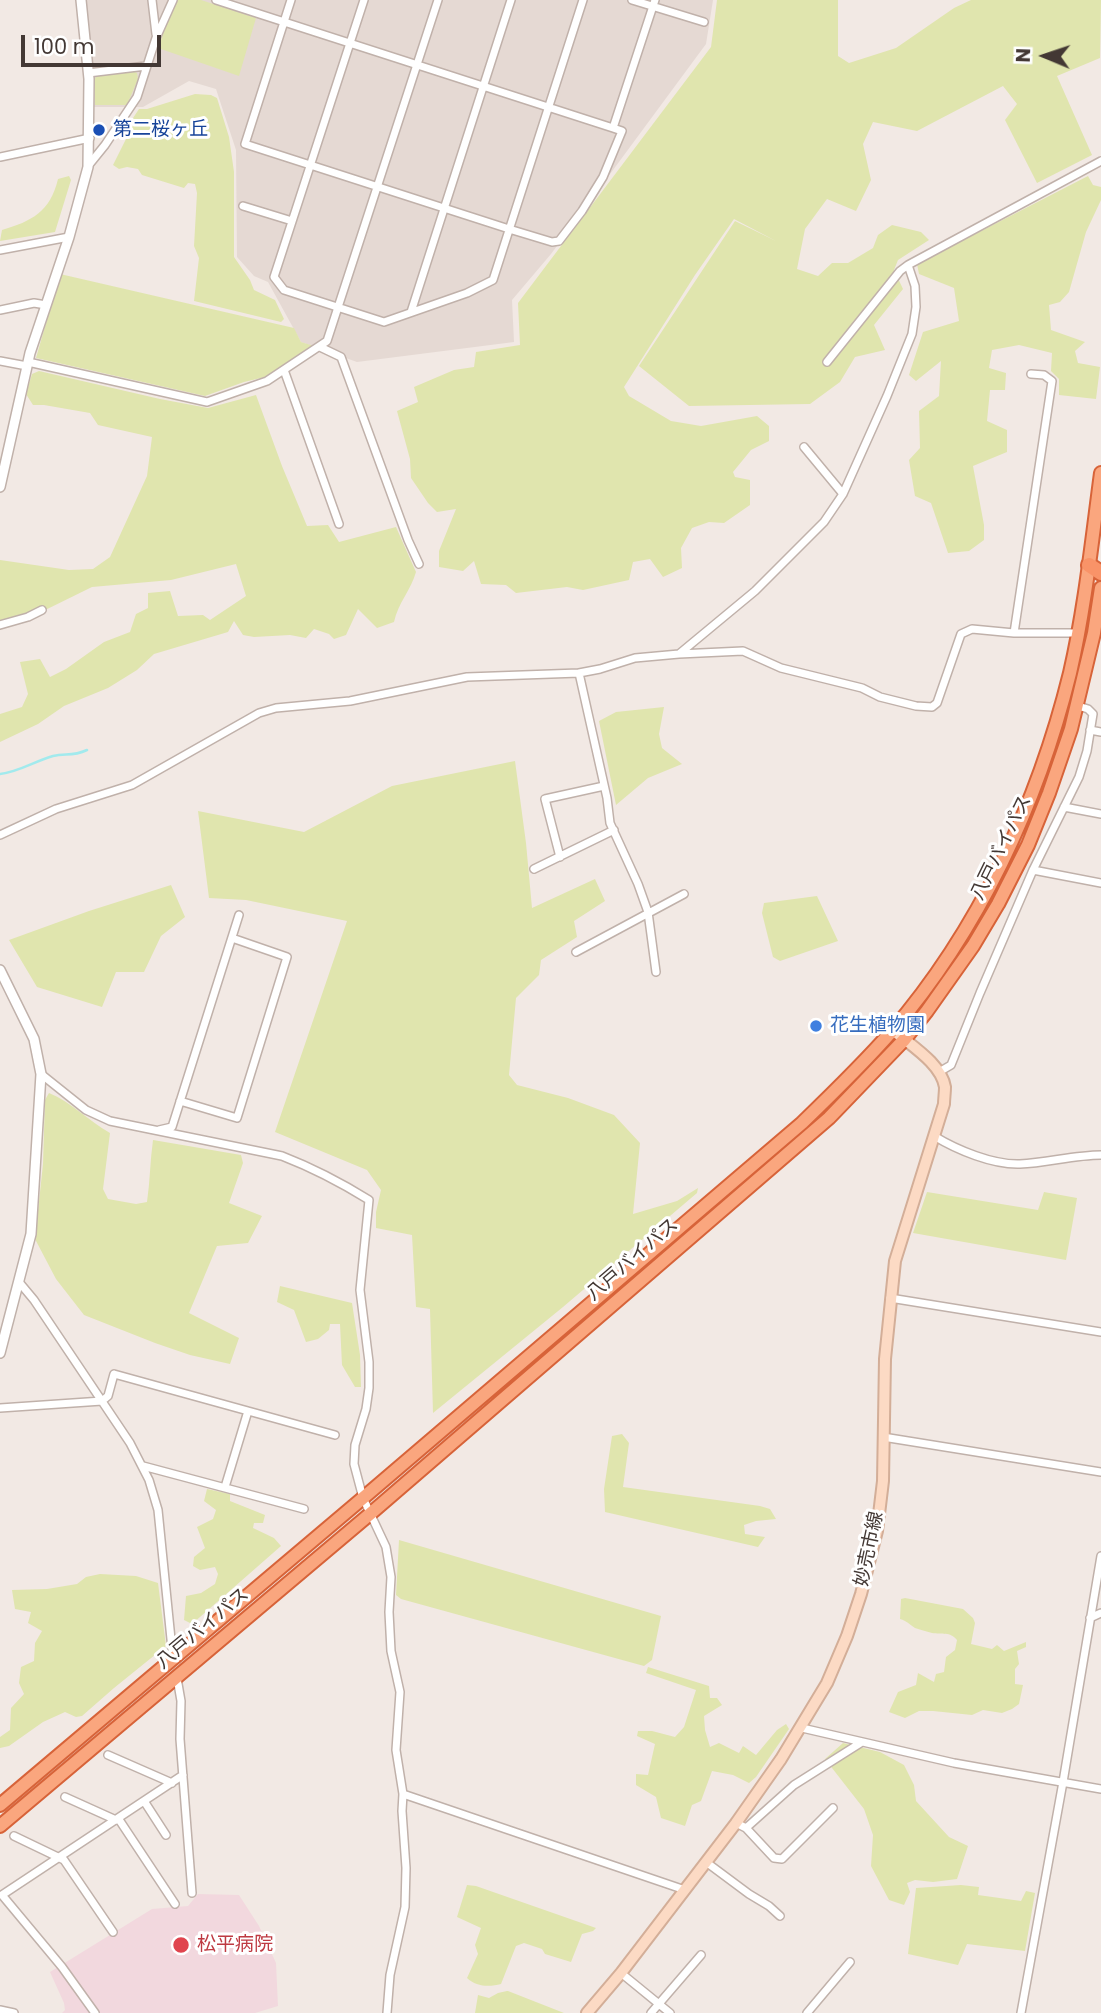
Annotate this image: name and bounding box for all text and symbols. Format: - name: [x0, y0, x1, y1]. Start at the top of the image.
- scale bar: [24, 21, 164, 65]
- north arrow: [1010, 21, 1080, 91]
- text: 100 m: [34, 32, 94, 61]
- text: N: [1010, 48, 1037, 63]
- place label: 第二桜ヶ丘: [113, 119, 208, 141]
- marker: 第二桜ヶ丘: [91, 122, 107, 138]
- street label: 八戸バイパス: [967, 792, 1037, 904]
- place label: 花生植物園: [830, 1015, 925, 1037]
- marker: 花生植物園: [808, 1018, 824, 1034]
- street label: 八戸バイパス: [583, 1214, 683, 1306]
- street label: 妙売市線: [851, 1509, 889, 1589]
- street label: 八戸バイパス: [152, 1584, 254, 1674]
- place label: 松平病院: [197, 1934, 273, 1956]
- marker: 松平病院: [171, 1935, 191, 1955]

